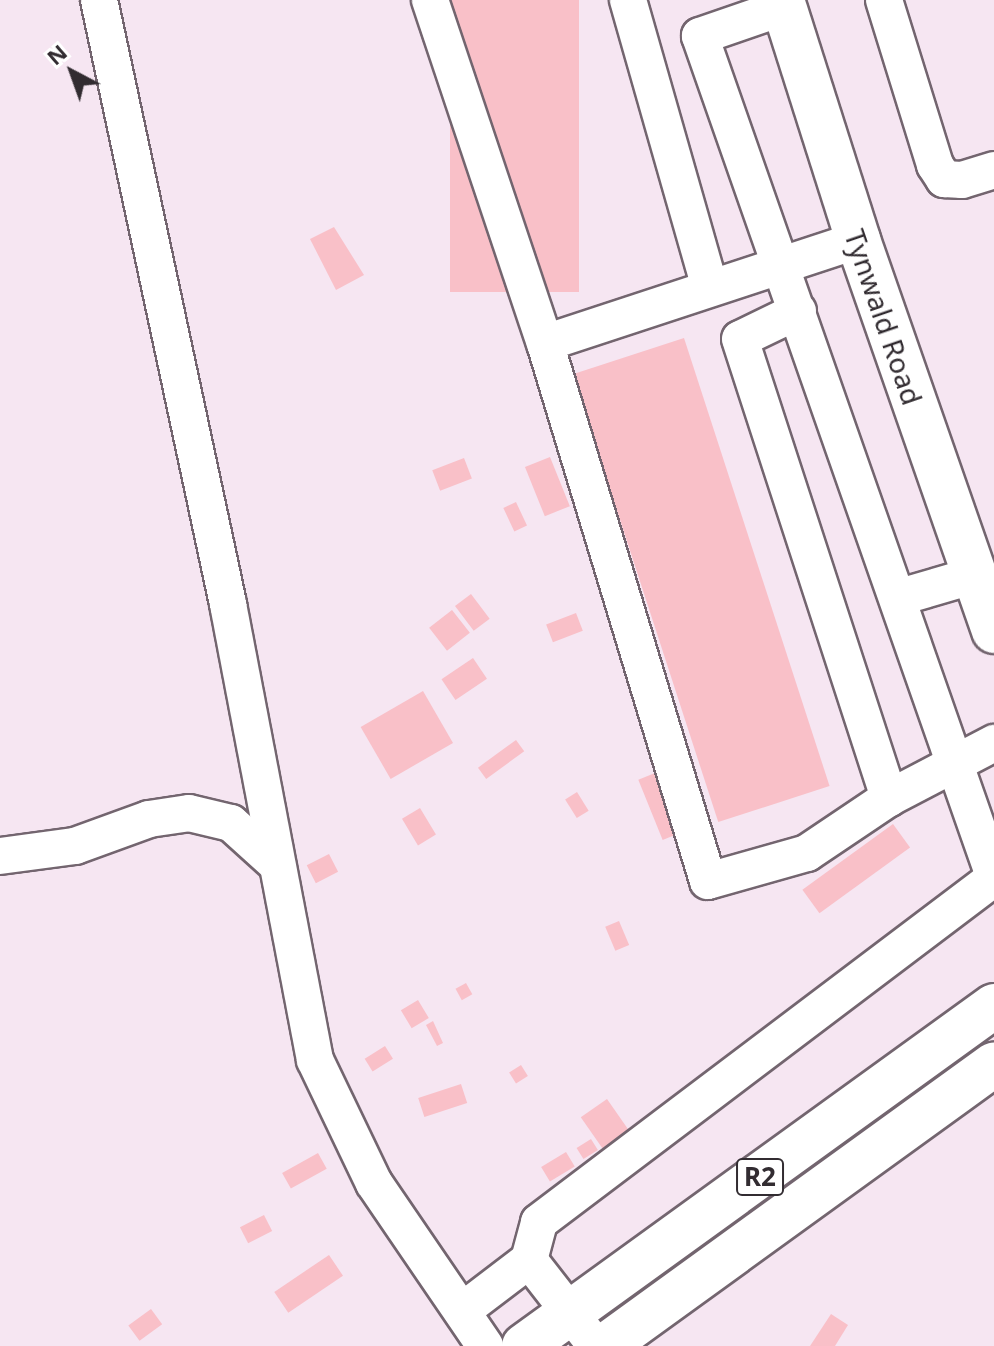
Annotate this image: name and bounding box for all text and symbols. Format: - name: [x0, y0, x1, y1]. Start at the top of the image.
- north arrow: [32, 32, 112, 112]
- text: N: [40, 37, 73, 71]
- street label: Tynwald Road: [838, 225, 930, 409]
- road number: R2: [736, 1155, 784, 1199]

